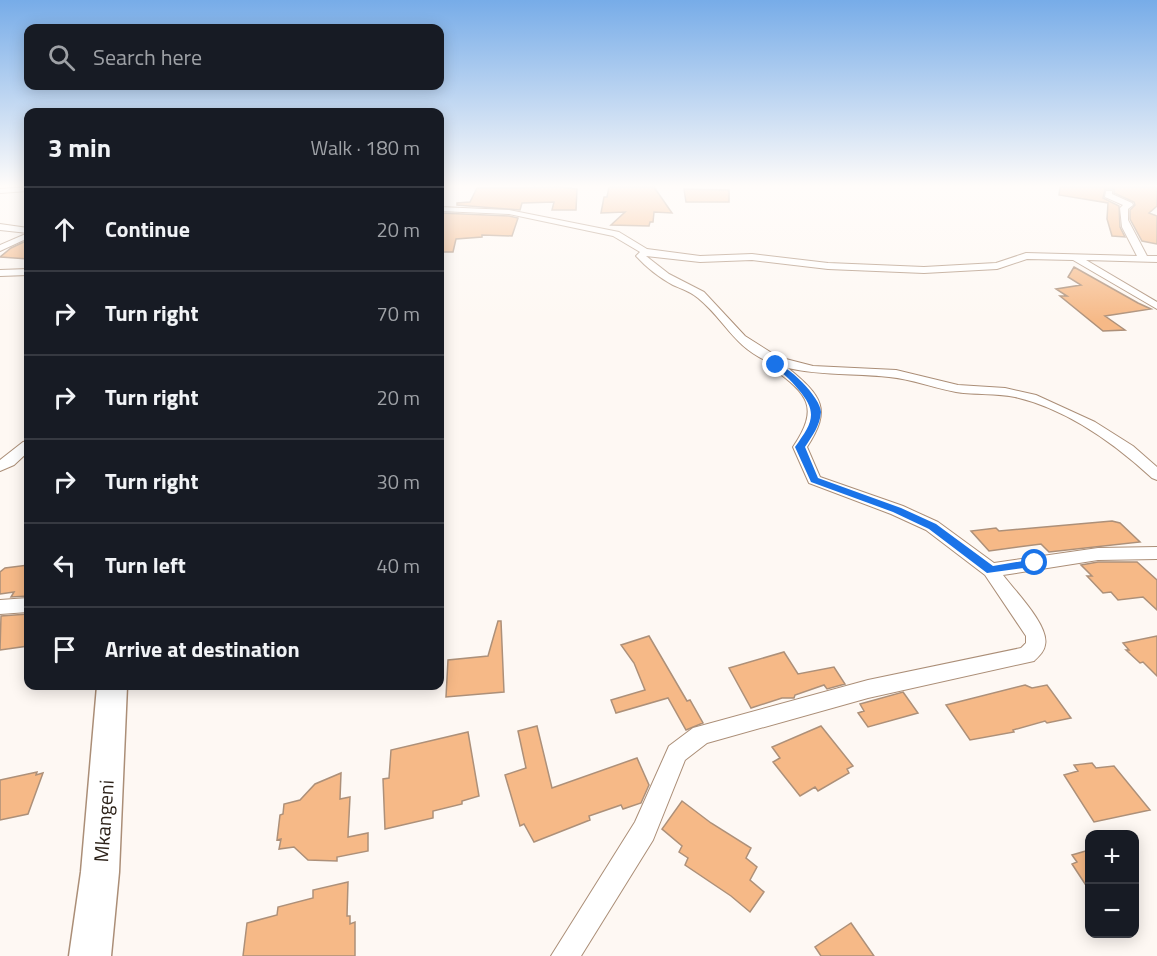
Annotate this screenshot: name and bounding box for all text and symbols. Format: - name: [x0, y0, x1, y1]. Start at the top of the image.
- search box: [24, 24, 444, 90]
- text: Search here: [93, 40, 202, 74]
- icon: search: [45, 41, 78, 74]
- text: 3 min: [48, 128, 111, 167]
- text: Walk · 180 m: [311, 132, 420, 163]
- text: Continue: [105, 212, 190, 246]
- icon: ahead: [48, 213, 81, 246]
- text: 20 m: [376, 214, 420, 245]
- text: Turn right: [105, 296, 199, 330]
- icon: right: [48, 297, 81, 330]
- text: 70 m: [376, 298, 420, 329]
- route end: [762, 351, 788, 377]
- text: Turn right: [105, 380, 199, 414]
- icon: right: [48, 381, 81, 414]
- text: 20 m: [376, 382, 420, 413]
- text: Turn right: [105, 464, 199, 498]
- icon: right: [48, 465, 81, 498]
- text: 30 m: [376, 466, 420, 497]
- text: Turn left: [105, 548, 186, 582]
- icon: left: [48, 549, 81, 582]
- route start: [1021, 549, 1047, 575]
- text: 40 m: [376, 550, 420, 581]
- text: Arrive at destination: [105, 632, 300, 666]
- icon: arrive: [48, 633, 81, 666]
- street label: Mkangeni: [85, 779, 122, 863]
- map controls: [1085, 830, 1139, 938]
- button: +: [1085, 830, 1139, 884]
- button: −: [1085, 884, 1139, 938]

